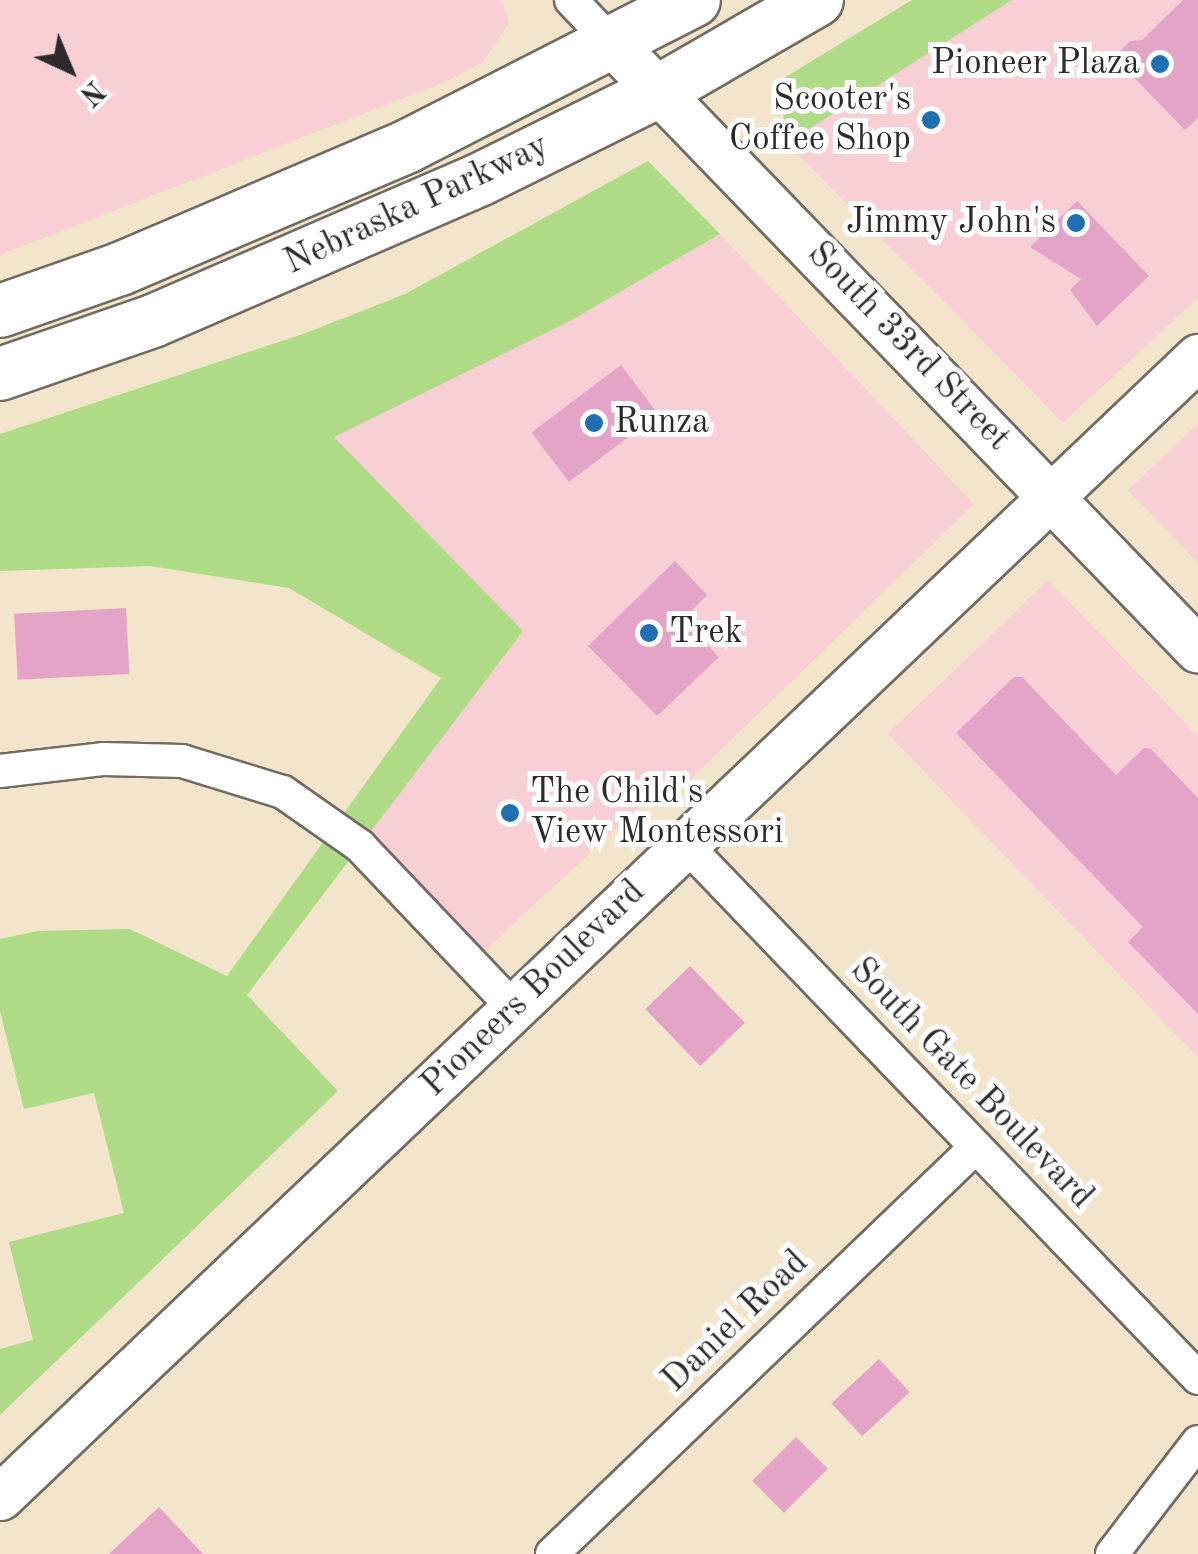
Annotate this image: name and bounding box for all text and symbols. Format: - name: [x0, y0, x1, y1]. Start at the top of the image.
- north arrow: [20, 20, 120, 120]
- place label: Pioneer Plaza: [931, 43, 1140, 85]
- marker: Pioneer Plaza: [1149, 53, 1171, 75]
- text: N: [73, 74, 108, 109]
- place label: Scooter's Coffee Shop: [729, 79, 911, 161]
- marker: Scooter's Coffee Shop: [920, 109, 942, 131]
- street label: Nebraska Parkway: [278, 125, 556, 285]
- place label: Jimmy John's: [846, 202, 1056, 244]
- marker: Jimmy John's: [1065, 212, 1087, 234]
- street label: South 33rd Street: [798, 234, 1018, 460]
- place label: Runza: [614, 402, 709, 444]
- marker: Runza: [583, 412, 605, 434]
- place label: Trek: [669, 612, 743, 654]
- marker: Trek: [638, 622, 660, 644]
- place label: The Child's View Montessori: [530, 772, 783, 854]
- marker: The Child's View Montessori: [499, 802, 521, 824]
- street label: Pioneers Boulevard: [414, 872, 654, 1106]
- street label: South Gate Boulevard: [840, 950, 1102, 1218]
- street label: Daniel Road: [654, 1242, 818, 1402]

